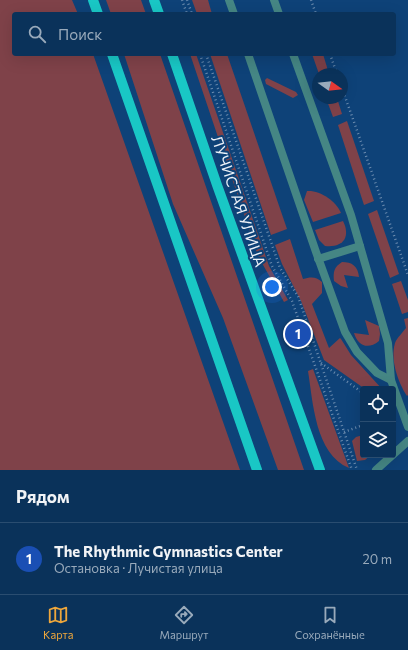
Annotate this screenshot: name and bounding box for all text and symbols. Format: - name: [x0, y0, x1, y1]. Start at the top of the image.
- search box: [12, 12, 396, 56]
- icon: search: [26, 23, 48, 45]
- text: Поиск: [58, 25, 102, 43]
- north arrow: [312, 68, 348, 104]
- street label: ЛУЧИСТАЯ УЛИЦА: [208, 133, 270, 269]
- your location: [262, 277, 282, 297]
- pin: 1: [285, 319, 311, 349]
- map controls: [360, 386, 396, 458]
- button: locate: [360, 386, 396, 422]
- button: layers: [360, 422, 396, 458]
- text: Рядом: [16, 486, 70, 507]
- text: The Rhythmic Gymnastics Center: [54, 542, 283, 560]
- text: 1: [26, 551, 32, 567]
- text: 20 m: [363, 551, 392, 567]
- text: Остановка · Лучистая улица: [54, 560, 223, 576]
- tab: Карта: [43, 604, 73, 641]
- tab: Маршрут: [160, 604, 208, 641]
- tab: Сохранённые: [295, 604, 365, 641]

